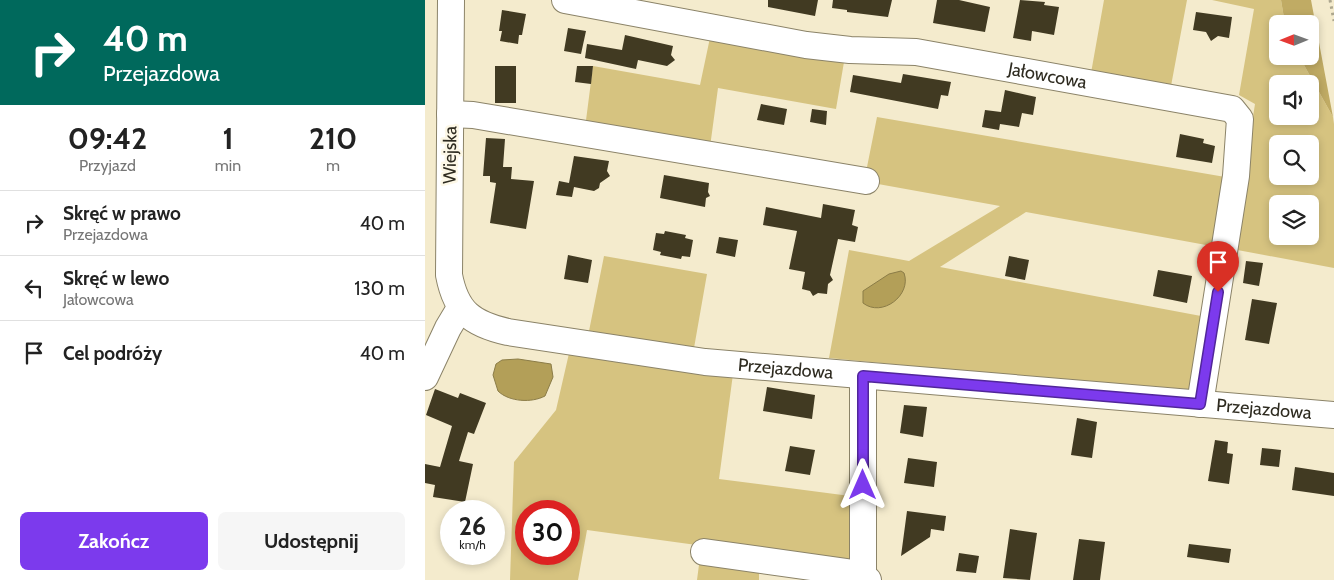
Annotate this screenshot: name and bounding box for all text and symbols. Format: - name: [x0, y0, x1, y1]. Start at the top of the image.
- north arrow: [1269, 15, 1319, 65]
- map controls: [1269, 15, 1319, 245]
- text: 40 m: [103, 17, 188, 60]
- icon: right: [20, 20, 85, 85]
- street label: Jałowcowa: [1005, 58, 1089, 94]
- text: Przejazdowa: [103, 60, 220, 87]
- button: sound: [1269, 75, 1319, 125]
- text: 09:42: [68, 120, 147, 157]
- text: 1: [222, 120, 234, 157]
- text: 210: [309, 120, 357, 157]
- street label: Wiejska: [438, 126, 462, 184]
- button: search: [1269, 135, 1319, 185]
- text: Przyjazd: [79, 156, 136, 175]
- text: min: [215, 156, 241, 175]
- text: m: [326, 156, 340, 175]
- button: layers: [1269, 195, 1319, 245]
- text: Skręć w prawo: [63, 202, 181, 225]
- icon: right: [20, 209, 48, 237]
- text: 40 m: [360, 212, 405, 235]
- text: Przejazdowa: [63, 225, 148, 244]
- pin: [1197, 241, 1239, 292]
- icon: arrive: [1204, 248, 1232, 276]
- text: Skręć w lewo: [63, 267, 169, 290]
- icon: left: [20, 274, 48, 302]
- text: 130 m: [354, 277, 405, 300]
- text: Jałowcowa: [63, 290, 134, 309]
- icon: arrive: [20, 339, 48, 367]
- text: Cel podróży: [63, 342, 162, 365]
- text: 40 m: [360, 342, 405, 365]
- street label: Przejazdowa: [737, 354, 834, 384]
- street label: Przejazdowa: [1215, 394, 1313, 424]
- position arrow: [836, 458, 888, 510]
- speed limit sign: 30: [515, 500, 580, 565]
- text: 26: [459, 511, 486, 541]
- button: Zakończ: [20, 512, 208, 570]
- button: Udostępnij: [218, 512, 405, 570]
- text: km/h: [459, 537, 486, 552]

